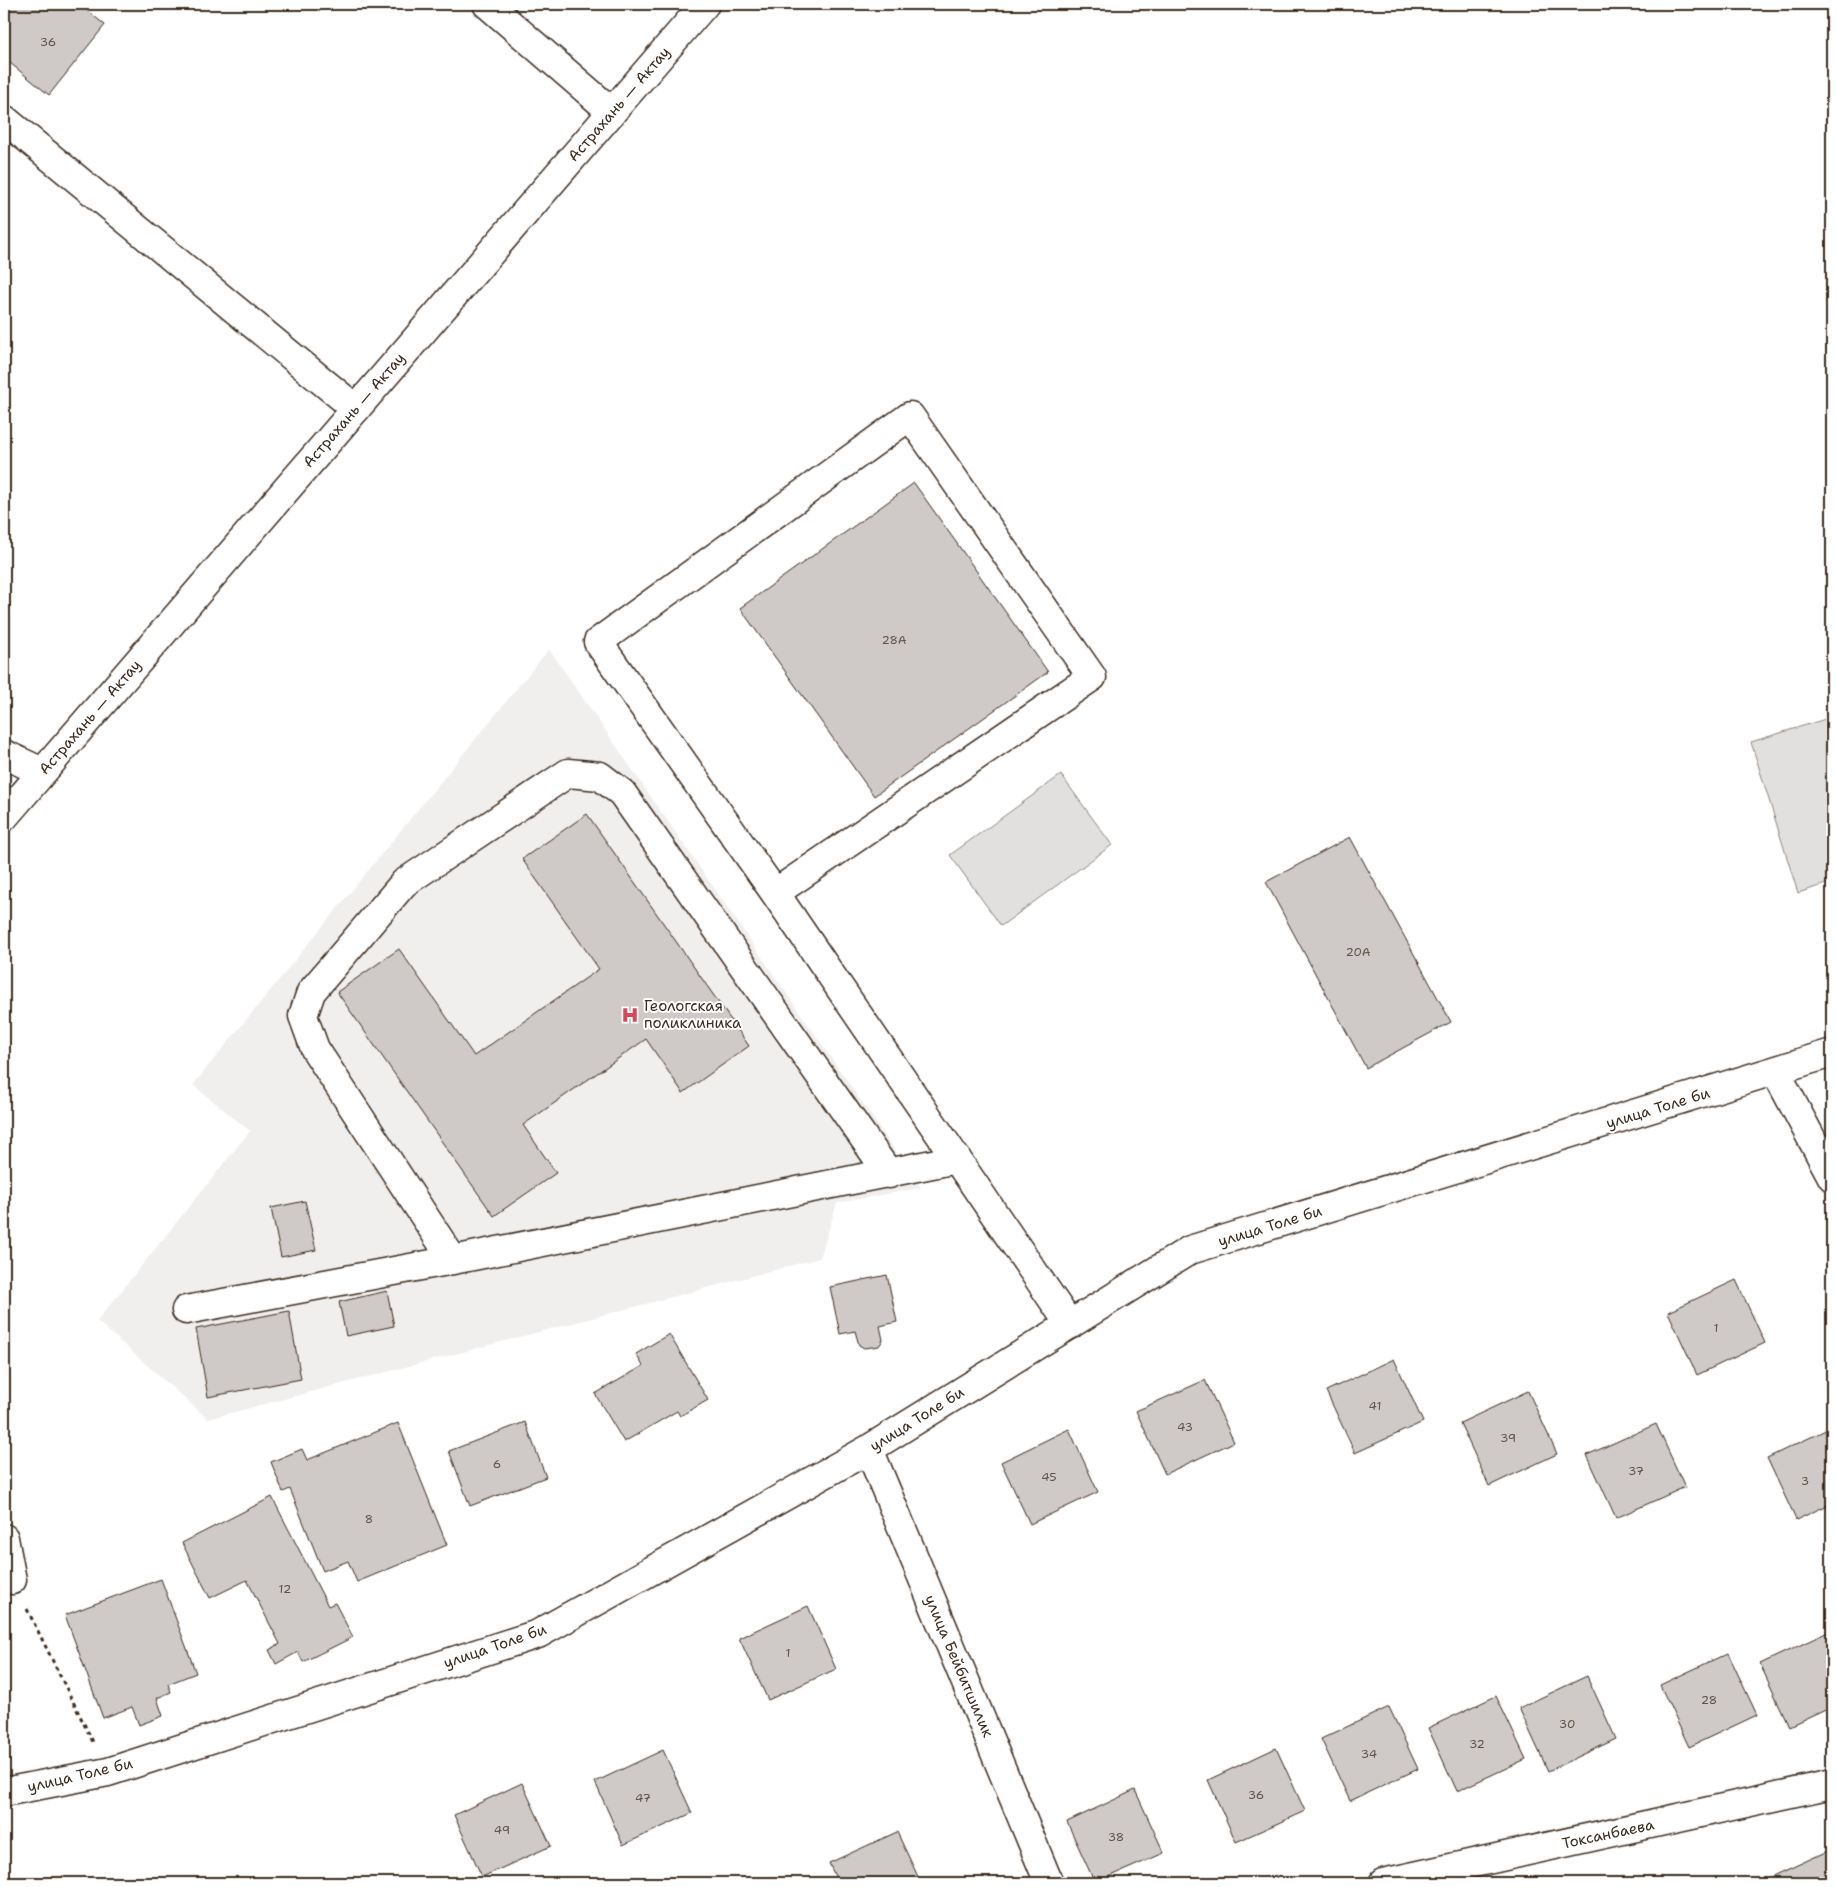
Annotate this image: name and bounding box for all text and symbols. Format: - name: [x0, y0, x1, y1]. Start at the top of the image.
- house number: 36: [40, 34, 56, 50]
- street label: Астрахань — Актау: [564, 42, 674, 166]
- street label: Астрахань — Актау: [299, 348, 409, 472]
- house number: 28А: [881, 632, 907, 648]
- street label: Астрахань — Актау: [35, 655, 145, 779]
- house number: 20А: [1345, 944, 1371, 960]
- place label: Геологская поликлиника: [644, 996, 742, 1033]
- hospital icon: Геологская поликлиника: [620, 1005, 640, 1025]
- street label: улица Толе би: [1604, 1083, 1713, 1133]
- street label: улица Толе би: [1216, 1201, 1325, 1251]
- house number: 1: [1713, 1320, 1719, 1336]
- street label: улица Толе би: [866, 1382, 968, 1456]
- house number: 41: [1369, 1398, 1381, 1414]
- house number: 43: [1177, 1419, 1193, 1435]
- house number: 39: [1500, 1430, 1516, 1446]
- house number: 6: [493, 1456, 501, 1472]
- house number: 37: [1628, 1463, 1644, 1479]
- house number: 45: [1041, 1469, 1057, 1485]
- house number: 3: [1801, 1473, 1809, 1489]
- house number: 8: [365, 1511, 373, 1527]
- house number: 12: [279, 1581, 291, 1597]
- street label: улица Бейбитшилик: [920, 1592, 998, 1740]
- street label: улица Толе би: [441, 1619, 549, 1673]
- house number: 1: [785, 1645, 791, 1661]
- house number: 28: [1701, 1692, 1717, 1708]
- house number: 30: [1559, 1716, 1575, 1732]
- house number: 32: [1469, 1736, 1485, 1752]
- house number: 34: [1361, 1746, 1377, 1762]
- street label: улица Толе би: [25, 1753, 135, 1797]
- house number: 36: [1248, 1787, 1264, 1803]
- house number: 47: [635, 1790, 651, 1806]
- street label: Токсанбаева: [1560, 1814, 1657, 1854]
- house number: 49: [494, 1822, 510, 1838]
- house number: 38: [1108, 1829, 1124, 1845]

